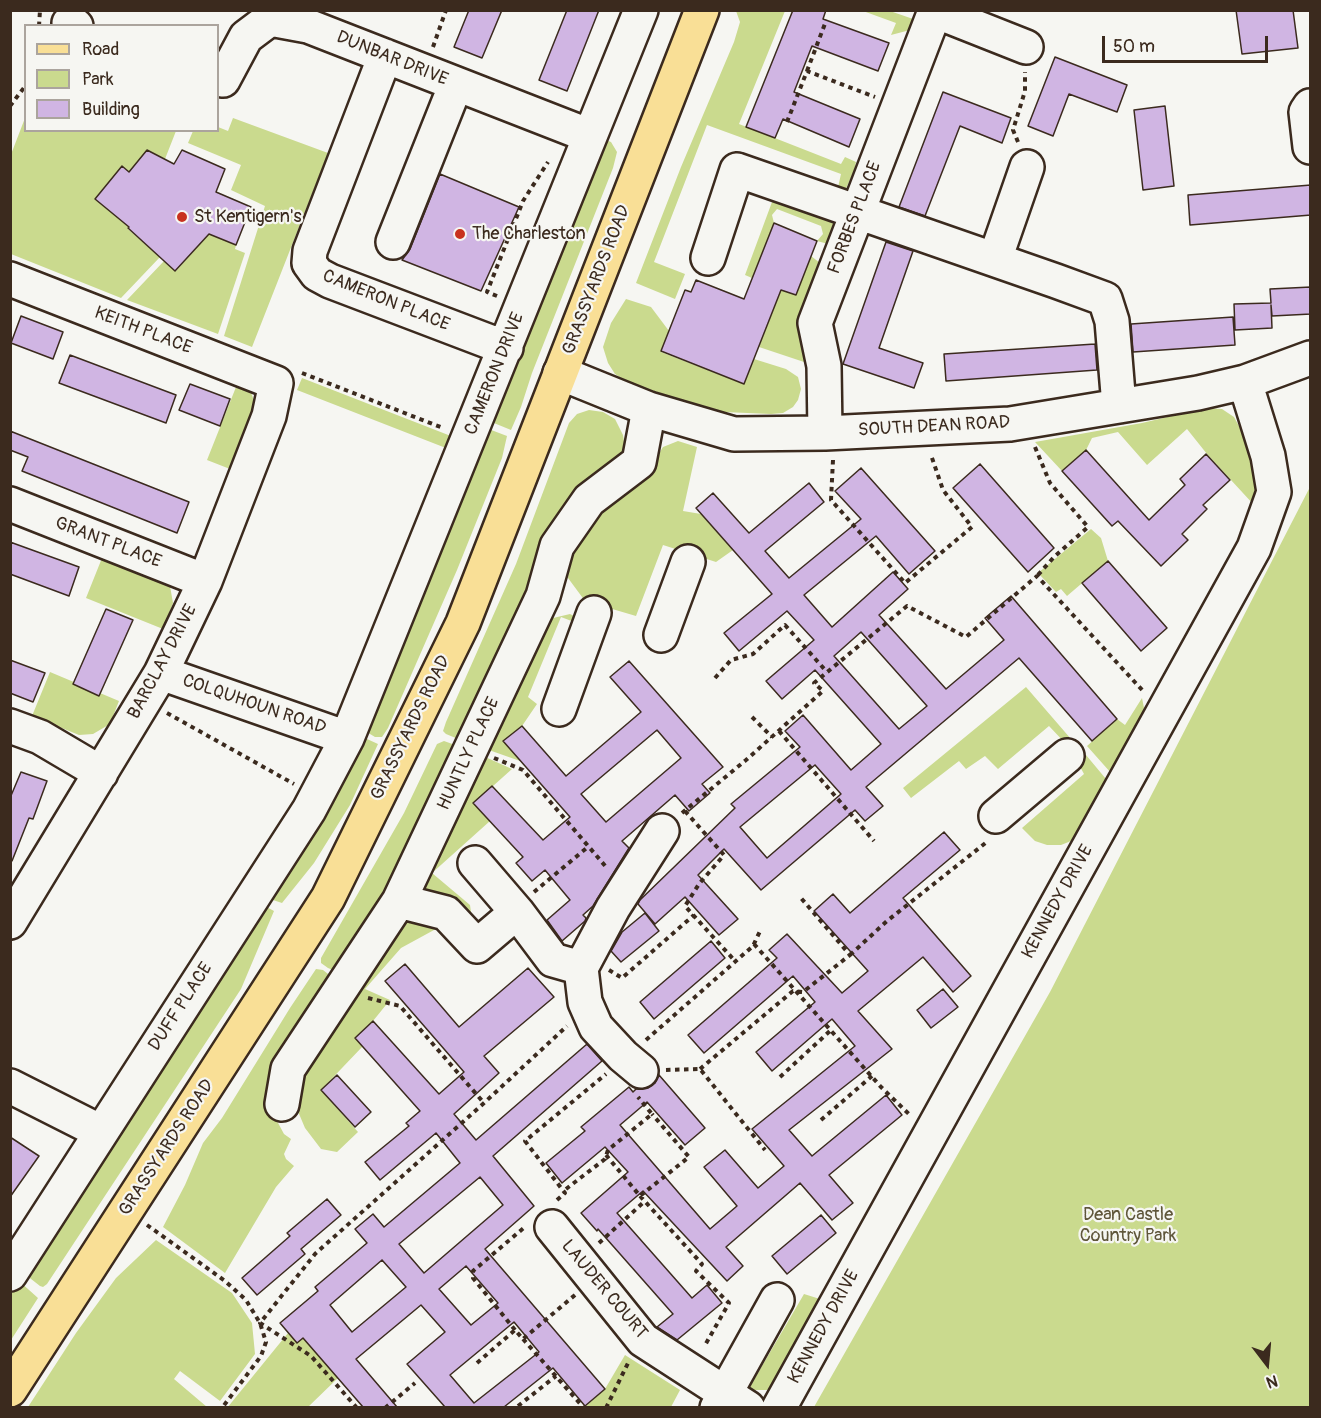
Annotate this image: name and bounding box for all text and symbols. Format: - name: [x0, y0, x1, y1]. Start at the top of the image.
- legend: [24, 24, 219, 132]
- scale bar: [1105, 24, 1272, 62]
- street label: DUNBAR DRIVE: [333, 27, 451, 91]
- text: 50 m: [1113, 35, 1155, 58]
- text: Road: [82, 38, 119, 61]
- text: Park: [82, 68, 114, 91]
- text: Building: [82, 98, 140, 121]
- street label: FORBES PLACE: [824, 159, 886, 277]
- street label: GRASSYARDS ROAD: [559, 202, 635, 358]
- place label: St Kentigern's: [194, 206, 302, 228]
- marker: St Kentigern's: [175, 210, 189, 224]
- place label: The Charleston: [472, 223, 586, 245]
- marker: The Charleston: [453, 227, 467, 241]
- street label: CAMERON PLACE: [319, 266, 453, 336]
- street label: KEITH PLACE: [91, 302, 195, 360]
- street label: CAMERON DRIVE: [461, 310, 529, 438]
- street label: SOUTH DEAN ROAD: [857, 412, 1011, 442]
- street label: GRANT PLACE: [52, 513, 164, 573]
- street label: BARCLAY DRIVE: [124, 601, 202, 723]
- street label: GRASSYARDS ROAD: [367, 652, 455, 804]
- street label: COLQUHOUN ROAD: [179, 670, 329, 740]
- street label: HUNTLY PLACE: [433, 694, 505, 814]
- street label: KENNEDY DRIVE: [1018, 841, 1098, 963]
- street label: DUFF PLACE: [144, 959, 218, 1055]
- street label: GRASSYARDS ROAD: [115, 1076, 219, 1220]
- park label: Dean Castle Country Park: [1080, 1204, 1176, 1246]
- street label: LAUDER COURT: [556, 1236, 652, 1344]
- street label: KENNEDY DRIVE: [784, 1266, 864, 1388]
- north arrow: [1237, 1334, 1297, 1394]
- text: N: [1264, 1370, 1280, 1392]

